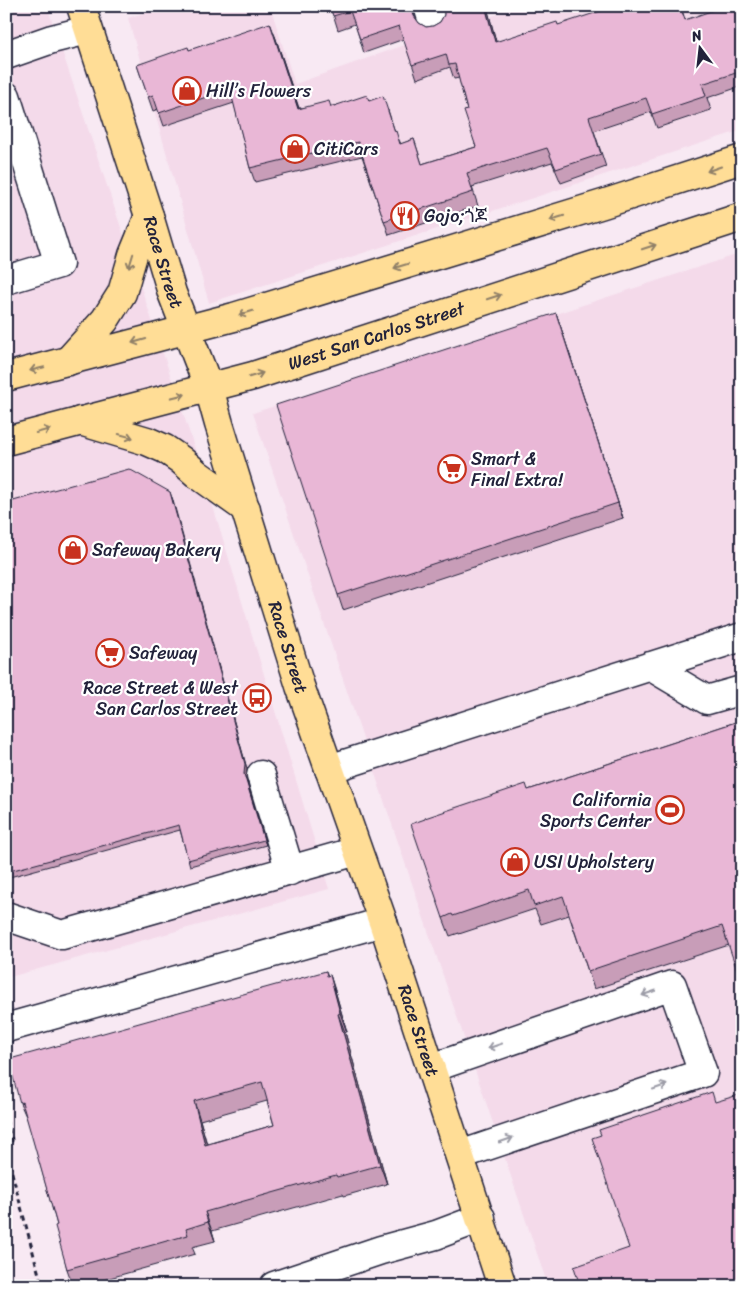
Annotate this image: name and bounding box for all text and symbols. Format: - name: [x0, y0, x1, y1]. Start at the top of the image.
- north arrow: [676, 22, 726, 72]
- text: N: [688, 23, 705, 50]
- place label: Hill’s Flowers: [206, 75, 312, 107]
- shop icon: Hill’s Flowers: [172, 76, 202, 106]
- place label: CitiCars: [314, 133, 379, 165]
- shop icon: CitiCars: [280, 134, 310, 164]
- one-way arrow: [707, 165, 722, 174]
- place label: Gojo;ጎጆ: [424, 200, 488, 232]
- restaurant icon: Gojo;ጎጆ: [390, 201, 420, 231]
- street label: Race Street: [134, 212, 193, 313]
- one-way arrow: [549, 214, 565, 224]
- one-way arrow: [640, 242, 656, 251]
- one-way arrow: [126, 253, 136, 269]
- one-way arrow: [394, 261, 410, 271]
- street label: West San Carlos Street: [284, 292, 469, 380]
- one-way arrow: [486, 292, 502, 302]
- one-way arrow: [238, 309, 254, 319]
- one-way arrow: [132, 337, 148, 347]
- one-way arrow: [29, 365, 45, 374]
- one-way arrow: [248, 370, 264, 379]
- one-way arrow: [169, 391, 185, 400]
- one-way arrow: [35, 426, 51, 435]
- one-way arrow: [118, 432, 134, 441]
- place label: Smart & Final Extra!: [471, 443, 564, 496]
- supermarket icon: Smart & Final Extra!: [437, 454, 467, 484]
- place label: Safeway Bakery: [92, 534, 222, 566]
- shop icon: Safeway Bakery: [58, 535, 88, 565]
- street label: Race Street: [259, 597, 317, 698]
- place label: Safeway: [129, 637, 198, 669]
- supermarket icon: Safeway: [95, 638, 125, 668]
- place label: Race Street & West San Carlos Street: [83, 672, 239, 725]
- bus stop icon: Race Street & West San Carlos Street: [242, 683, 272, 713]
- place label: California Sports Center: [540, 784, 653, 837]
- sports icon: California Sports Center: [655, 795, 685, 825]
- place label: USI Upholstery: [534, 846, 655, 878]
- shop icon: USI Upholstery: [500, 847, 530, 877]
- street label: Race Street: [388, 980, 449, 1081]
- one-way arrow: [642, 989, 657, 998]
- one-way arrow: [488, 1042, 504, 1051]
- one-way arrow: [652, 1082, 668, 1092]
- one-way arrow: [498, 1135, 514, 1144]

